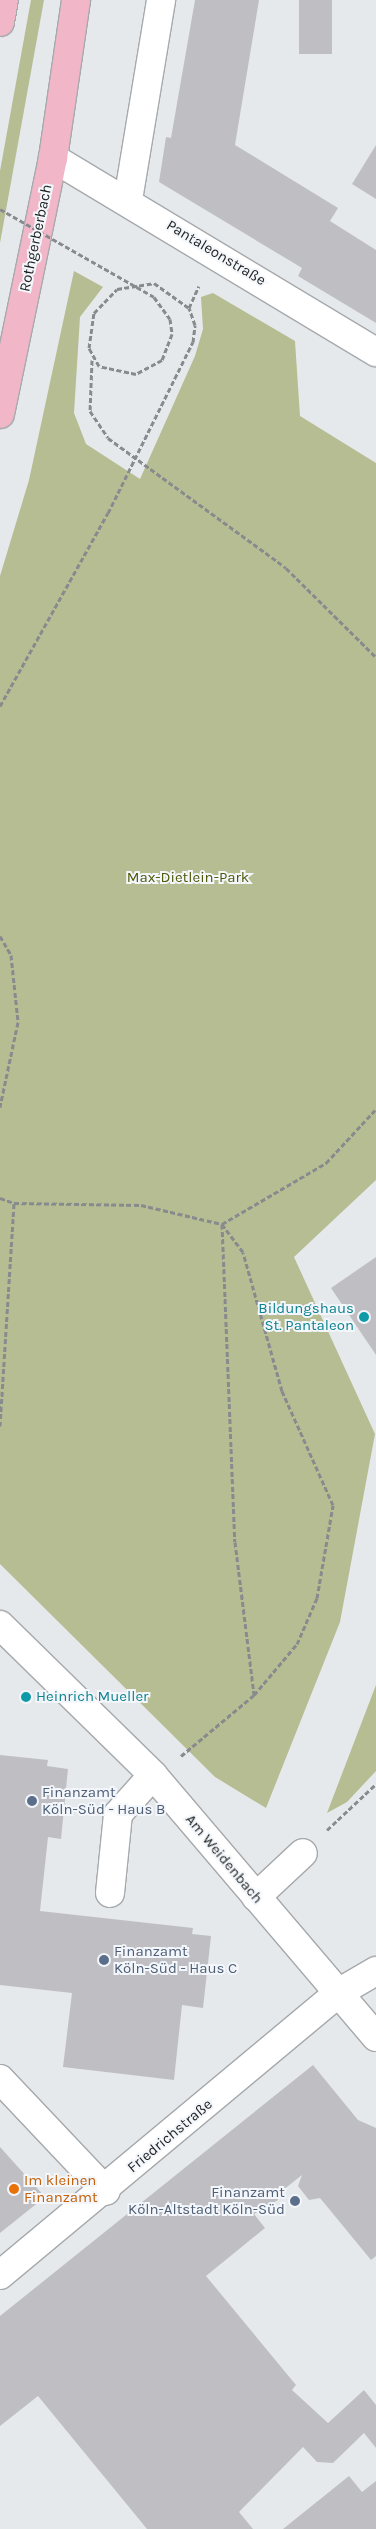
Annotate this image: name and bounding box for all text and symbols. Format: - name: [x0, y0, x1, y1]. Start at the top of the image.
- street label: Rothgerberbach: [16, 183, 56, 293]
- street label: Pantaleonstraße: [163, 216, 269, 290]
- park label: Max-Dietlein-Park: [127, 869, 249, 887]
- place label: Bildungshaus St. Pantaleon: [258, 1299, 354, 1334]
- marker: Bildungshaus St. Pantaleon: [358, 1311, 370, 1323]
- place label: Heinrich Mueller: [36, 1688, 149, 1706]
- marker: Heinrich Mueller: [20, 1691, 32, 1703]
- place label: Finanzamt Köln-Süd - Haus B: [42, 1783, 165, 1818]
- marker: Finanzamt Köln-Süd - Haus B: [26, 1795, 38, 1807]
- street label: Am Weidenbach: [181, 1811, 267, 1907]
- place label: Finanzamt Köln-Süd - Haus C: [114, 1942, 237, 1977]
- marker: Finanzamt Köln-Süd - Haus C: [98, 1954, 110, 1966]
- street label: Friedrichstraße: [124, 2095, 216, 2177]
- place label: Im kleinen Finanzamt: [24, 2171, 98, 2206]
- marker: Im kleinen Finanzamt: [8, 2183, 20, 2195]
- place label: Finanzamt Köln-Altstadt Köln-Süd: [128, 2183, 285, 2218]
- marker: Finanzamt Köln-Altstadt Köln-Süd: [289, 2195, 301, 2207]

